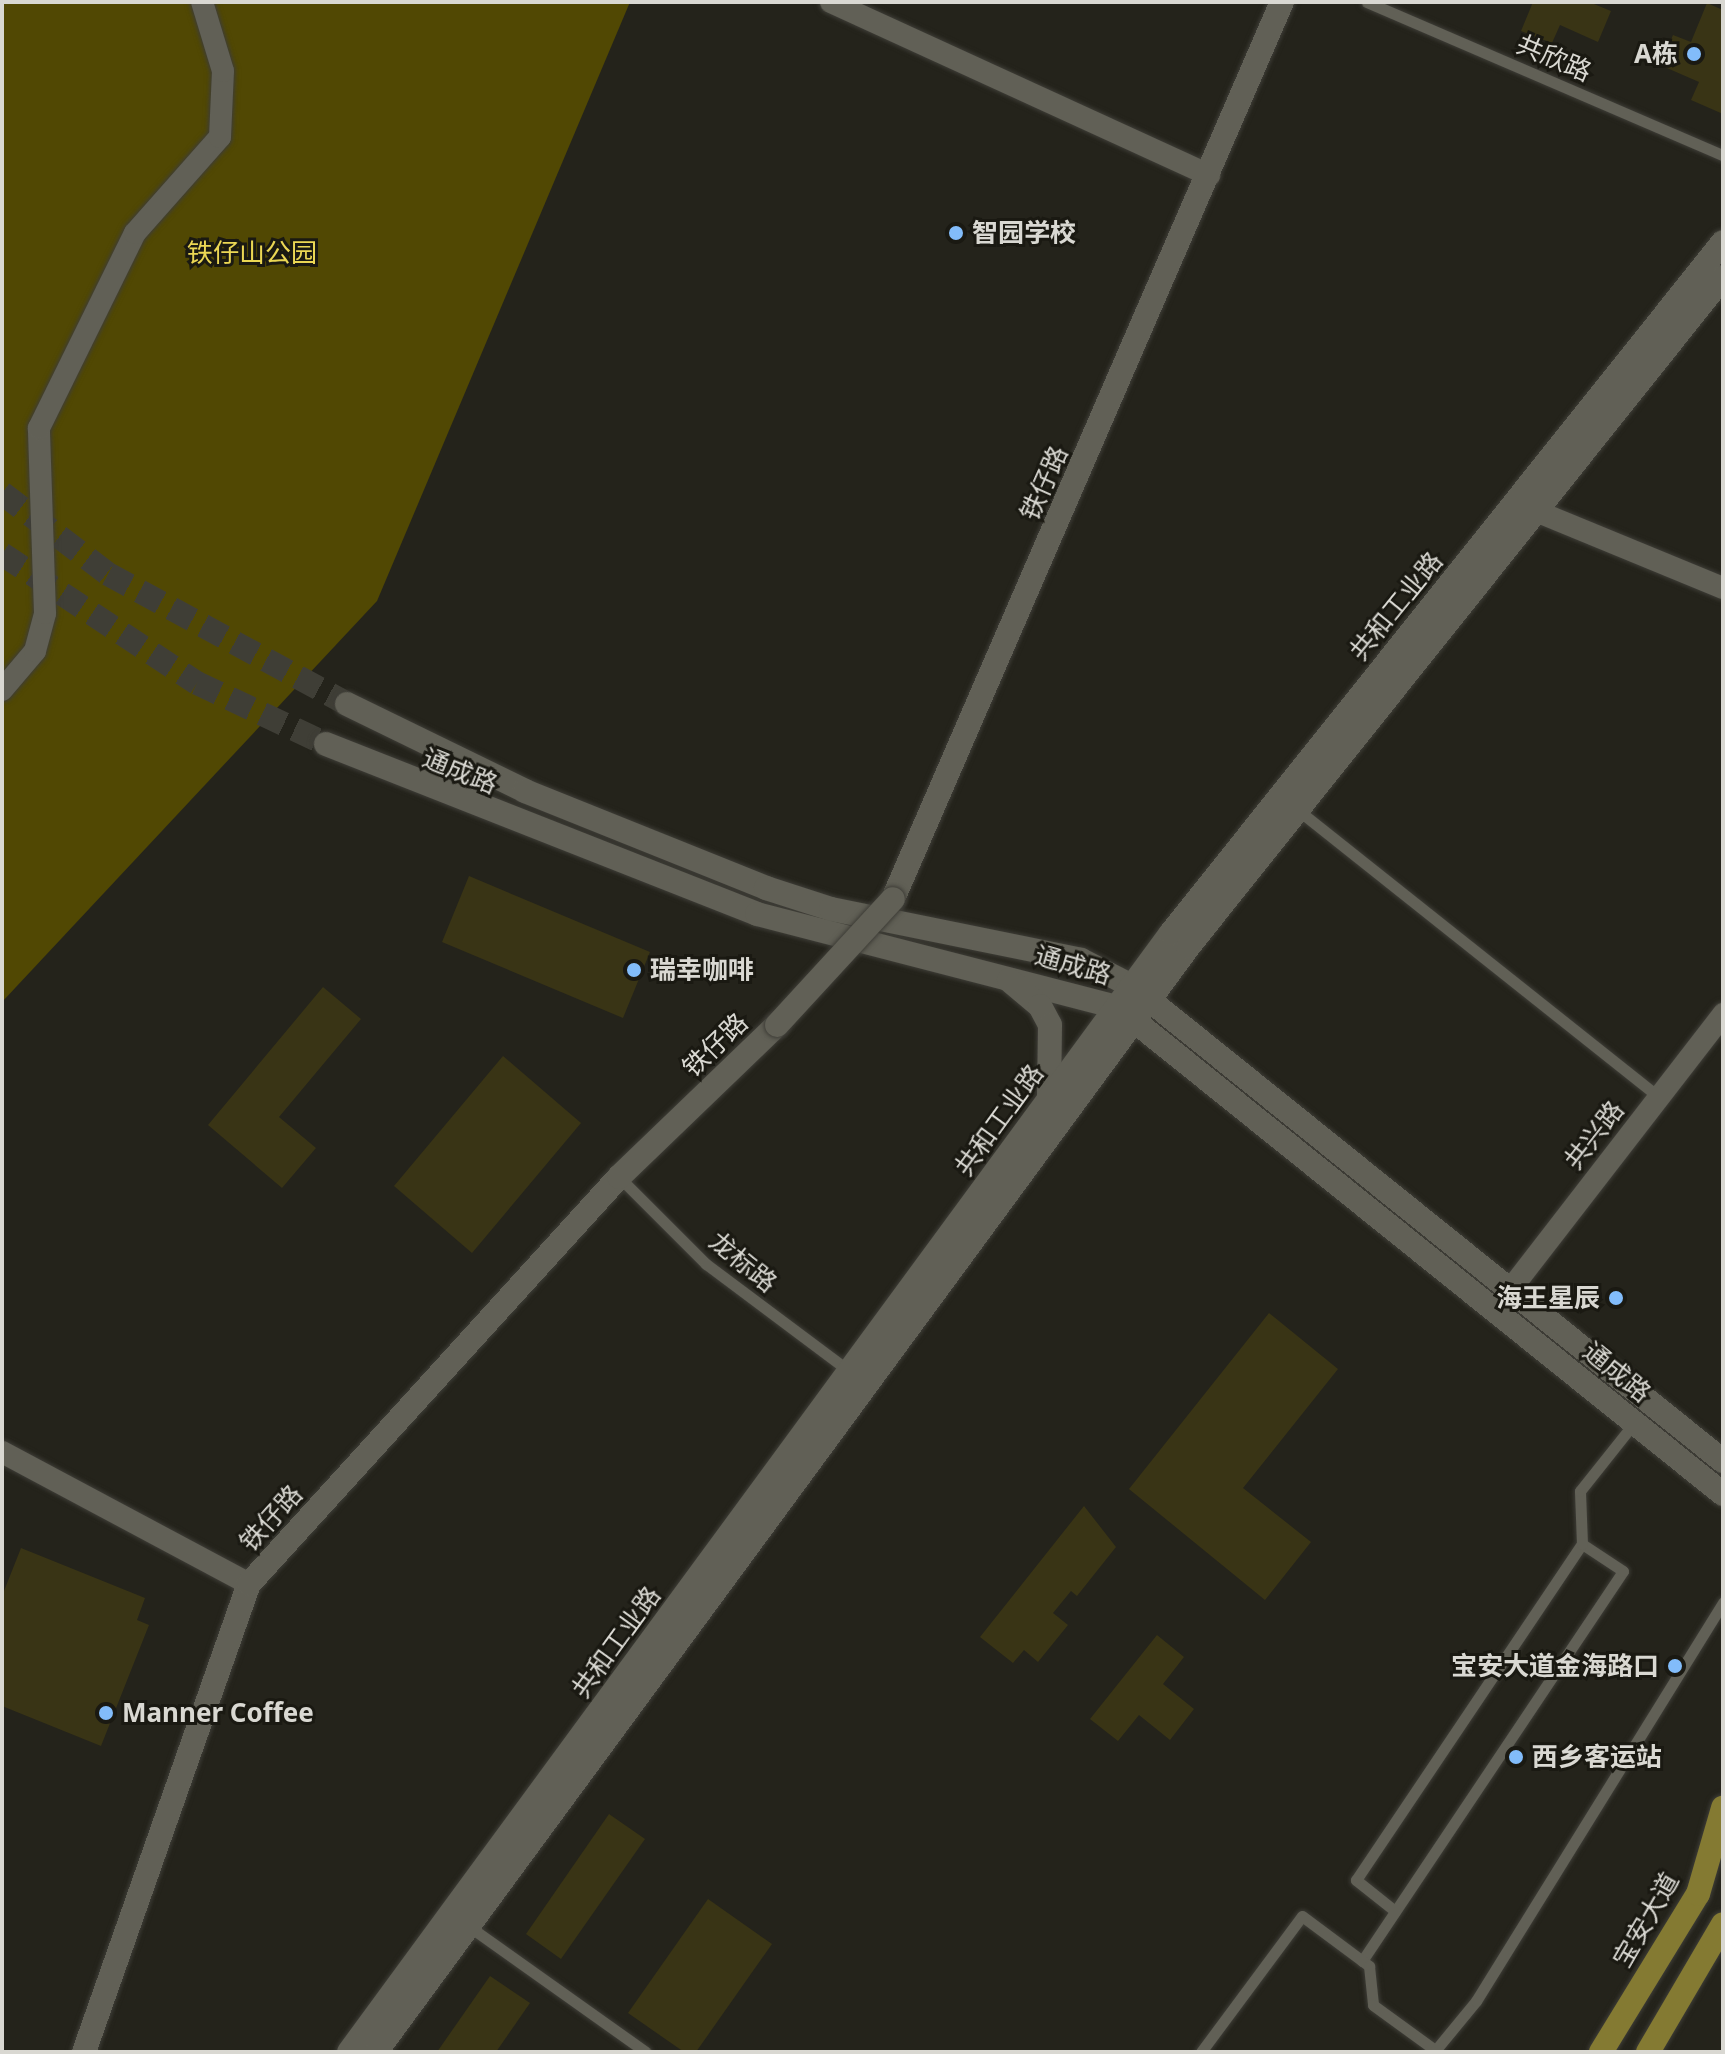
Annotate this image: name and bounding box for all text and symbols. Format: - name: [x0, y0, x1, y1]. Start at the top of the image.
- street label: 共欣路: [1512, 28, 1596, 88]
- place label: A栋: [1634, 38, 1678, 70]
- marker: A栋: [1685, 45, 1703, 63]
- place label: 智园学校: [972, 217, 1076, 249]
- marker: 智园学校: [947, 224, 965, 242]
- park label: 铁仔山公园: [187, 237, 317, 269]
- street label: 铁仔路: [1014, 441, 1074, 525]
- street label: 共和工业路: [1343, 546, 1449, 666]
- street label: 通成路: [418, 742, 502, 800]
- street label: 通成路: [1031, 939, 1115, 991]
- place label: 瑞幸咖啡: [650, 954, 754, 986]
- marker: 瑞幸咖啡: [625, 961, 643, 979]
- street label: 铁仔路: [676, 1007, 754, 1083]
- street label: 共和工业路: [948, 1058, 1050, 1182]
- street label: 共兴路: [1558, 1095, 1630, 1175]
- street label: 龙标路: [703, 1225, 783, 1299]
- place label: 海王星辰: [1496, 1282, 1600, 1314]
- marker: 海王星辰: [1607, 1289, 1625, 1307]
- street label: 通成路: [1577, 1335, 1657, 1409]
- street label: 铁仔路: [233, 1479, 309, 1557]
- street label: 共和工业路: [565, 1580, 667, 1704]
- place label: 宝安大道金海路口: [1451, 1650, 1659, 1682]
- marker: 宝安大道金海路口: [1666, 1657, 1684, 1675]
- place label: Manner Coffee: [122, 1697, 314, 1729]
- marker: Manner Coffee: [97, 1704, 115, 1722]
- place label: 西乡客运站: [1532, 1741, 1662, 1773]
- marker: 西乡客运站: [1507, 1748, 1525, 1766]
- street label: 宝安大道: [1606, 1867, 1686, 1973]

